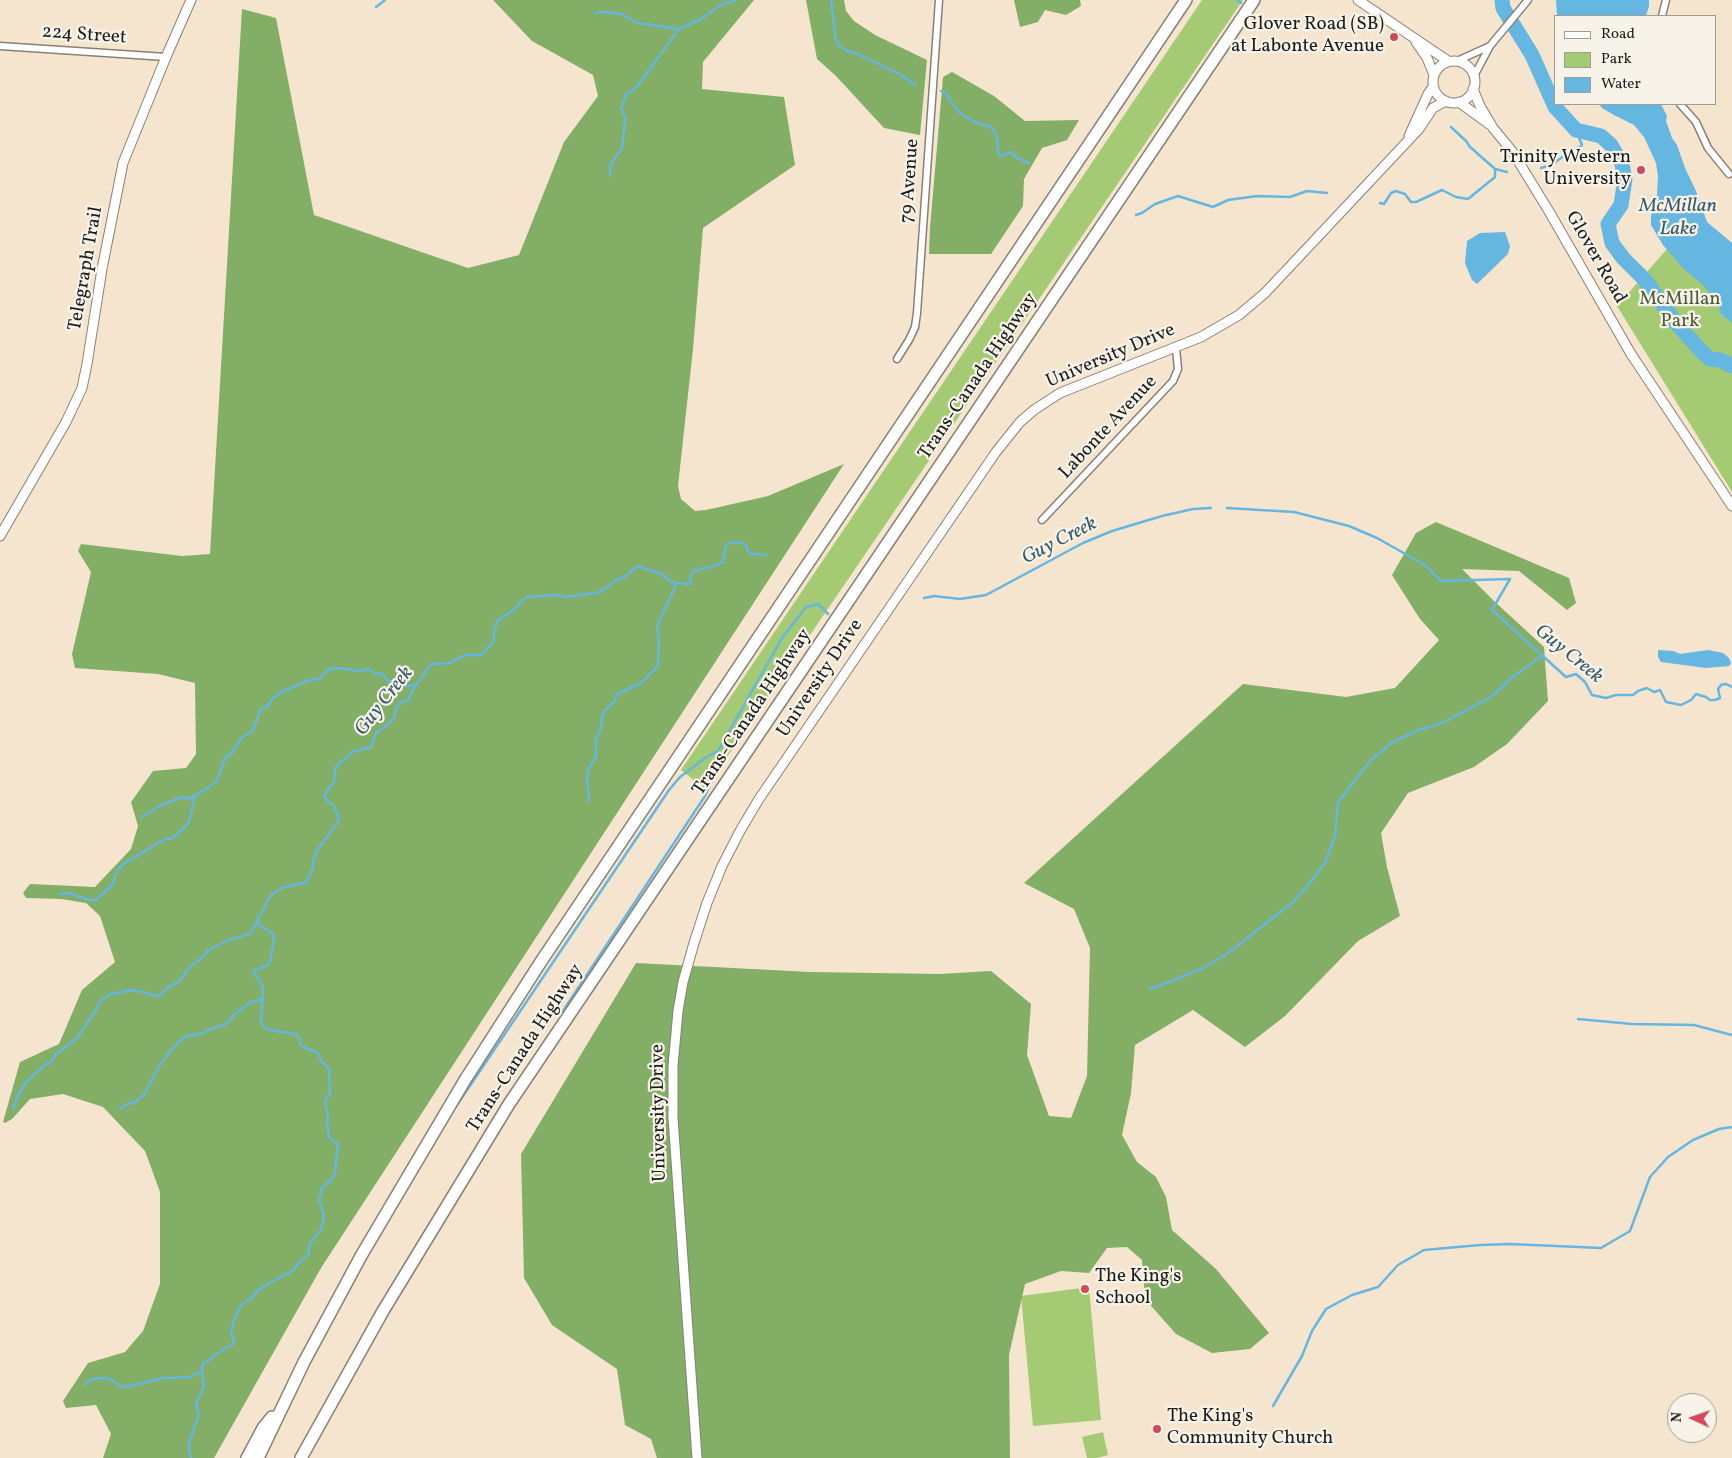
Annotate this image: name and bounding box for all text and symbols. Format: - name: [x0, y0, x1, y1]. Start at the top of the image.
- place label: Glover Road (SB) at Labonte Avenue: [1231, 15, 1384, 59]
- legend: [1554, 15, 1717, 105]
- street label: 224 Street: [41, 22, 127, 50]
- text: Road: [1601, 24, 1635, 45]
- marker: Glover Road (SB) at Labonte Avenue: [1388, 31, 1400, 43]
- text: Park: [1601, 49, 1632, 70]
- text: Water: [1601, 74, 1641, 95]
- street label: 79 Avenue: [897, 138, 925, 224]
- place label: Trinity Western University: [1500, 148, 1631, 192]
- marker: Trinity Western University: [1635, 164, 1647, 176]
- water label: McMillan Lake: [1639, 195, 1717, 242]
- street label: Telegraph Trail: [65, 205, 109, 333]
- street label: Glover Road: [1559, 208, 1631, 308]
- street label: Trans-Canada Highway: [915, 289, 1043, 465]
- park label: McMillan Park: [1639, 290, 1721, 334]
- street label: University Drive: [1043, 320, 1179, 394]
- street label: Labonte Avenue: [1055, 371, 1163, 485]
- water label: Guy Creek: [1018, 513, 1102, 571]
- street label: University Drive: [773, 616, 869, 742]
- water label: Guy Creek: [1529, 620, 1607, 690]
- street label: Trans-Canada Highway: [689, 625, 817, 801]
- water label: Guy Creek: [351, 663, 419, 741]
- street label: Trans-Canada Highway: [463, 960, 589, 1138]
- street label: University Drive: [647, 1044, 673, 1182]
- place label: The King's School: [1095, 1267, 1181, 1311]
- marker: The King's School: [1079, 1283, 1091, 1295]
- north arrow: [1667, 1393, 1717, 1443]
- place label: The King's Community Church: [1167, 1407, 1333, 1451]
- text: N: [1668, 1412, 1687, 1423]
- marker: The King's Community Church: [1151, 1423, 1163, 1435]

